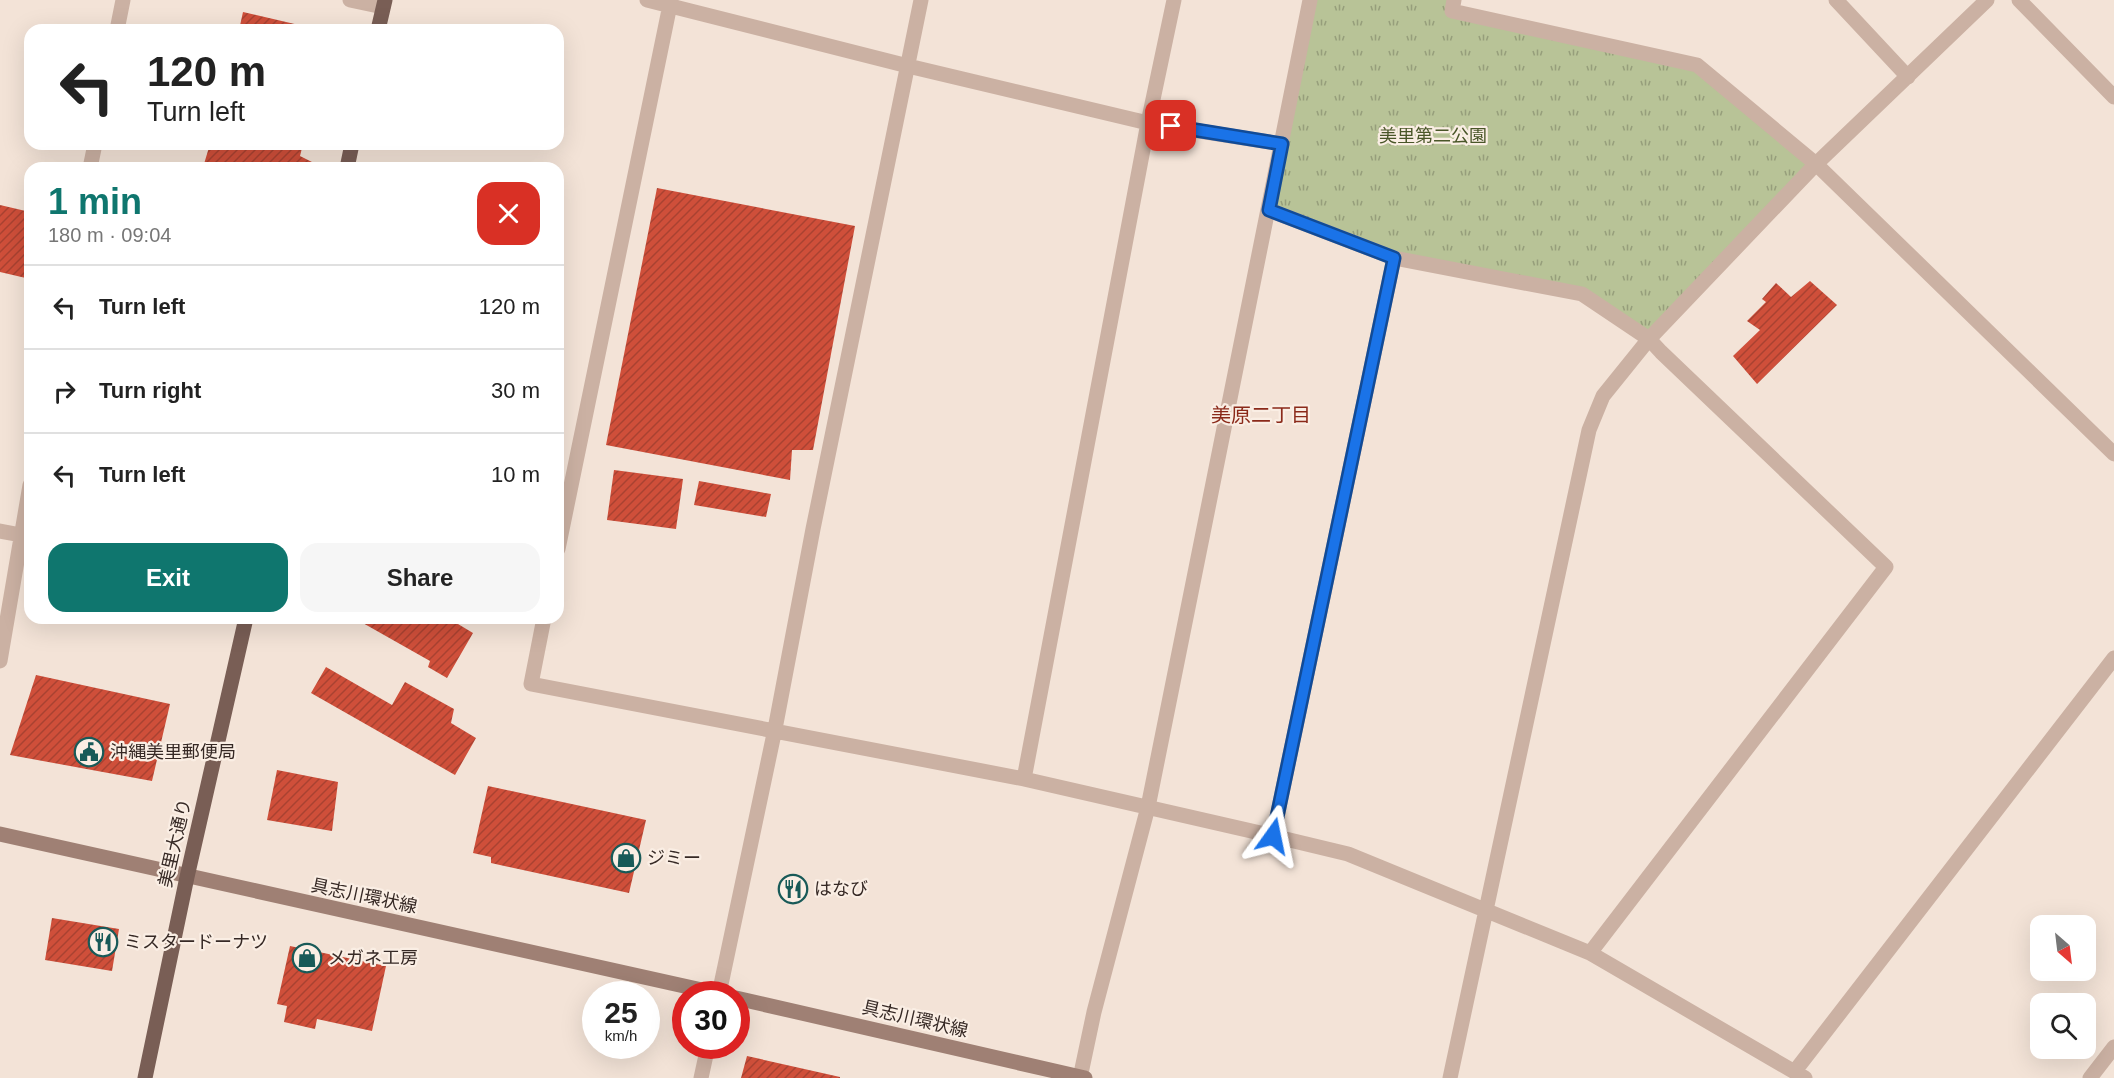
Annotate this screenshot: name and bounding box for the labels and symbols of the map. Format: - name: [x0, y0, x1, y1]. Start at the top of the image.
- pin: [1145, 100, 1196, 151]
- park label: 美里第二公園: [1379, 126, 1487, 146]
- district label: 美原二丁目: [1211, 404, 1311, 426]
- public building icon: 沖縄美里郵便局: [73, 736, 105, 768]
- place label: 沖縄美里郵便局: [110, 742, 236, 762]
- street label: 美里大通り: [155, 797, 195, 889]
- position arrow: [1241, 804, 1305, 868]
- shop icon: ジミー: [610, 842, 642, 874]
- place label: ジミー: [647, 848, 701, 868]
- restaurant icon: はなび: [777, 873, 809, 905]
- street label: 具志川環状線: [309, 875, 419, 917]
- place label: はなび: [814, 879, 868, 899]
- north arrow: [2030, 915, 2096, 981]
- restaurant icon: ミスタードーナツ: [87, 926, 119, 958]
- place label: ミスタードーナツ: [124, 932, 268, 952]
- shop icon: メガネ工房: [291, 942, 323, 974]
- place label: メガネ工房: [328, 948, 418, 968]
- speed limit sign: 30: [672, 981, 750, 1059]
- street label: 具志川環状線: [860, 997, 970, 1041]

